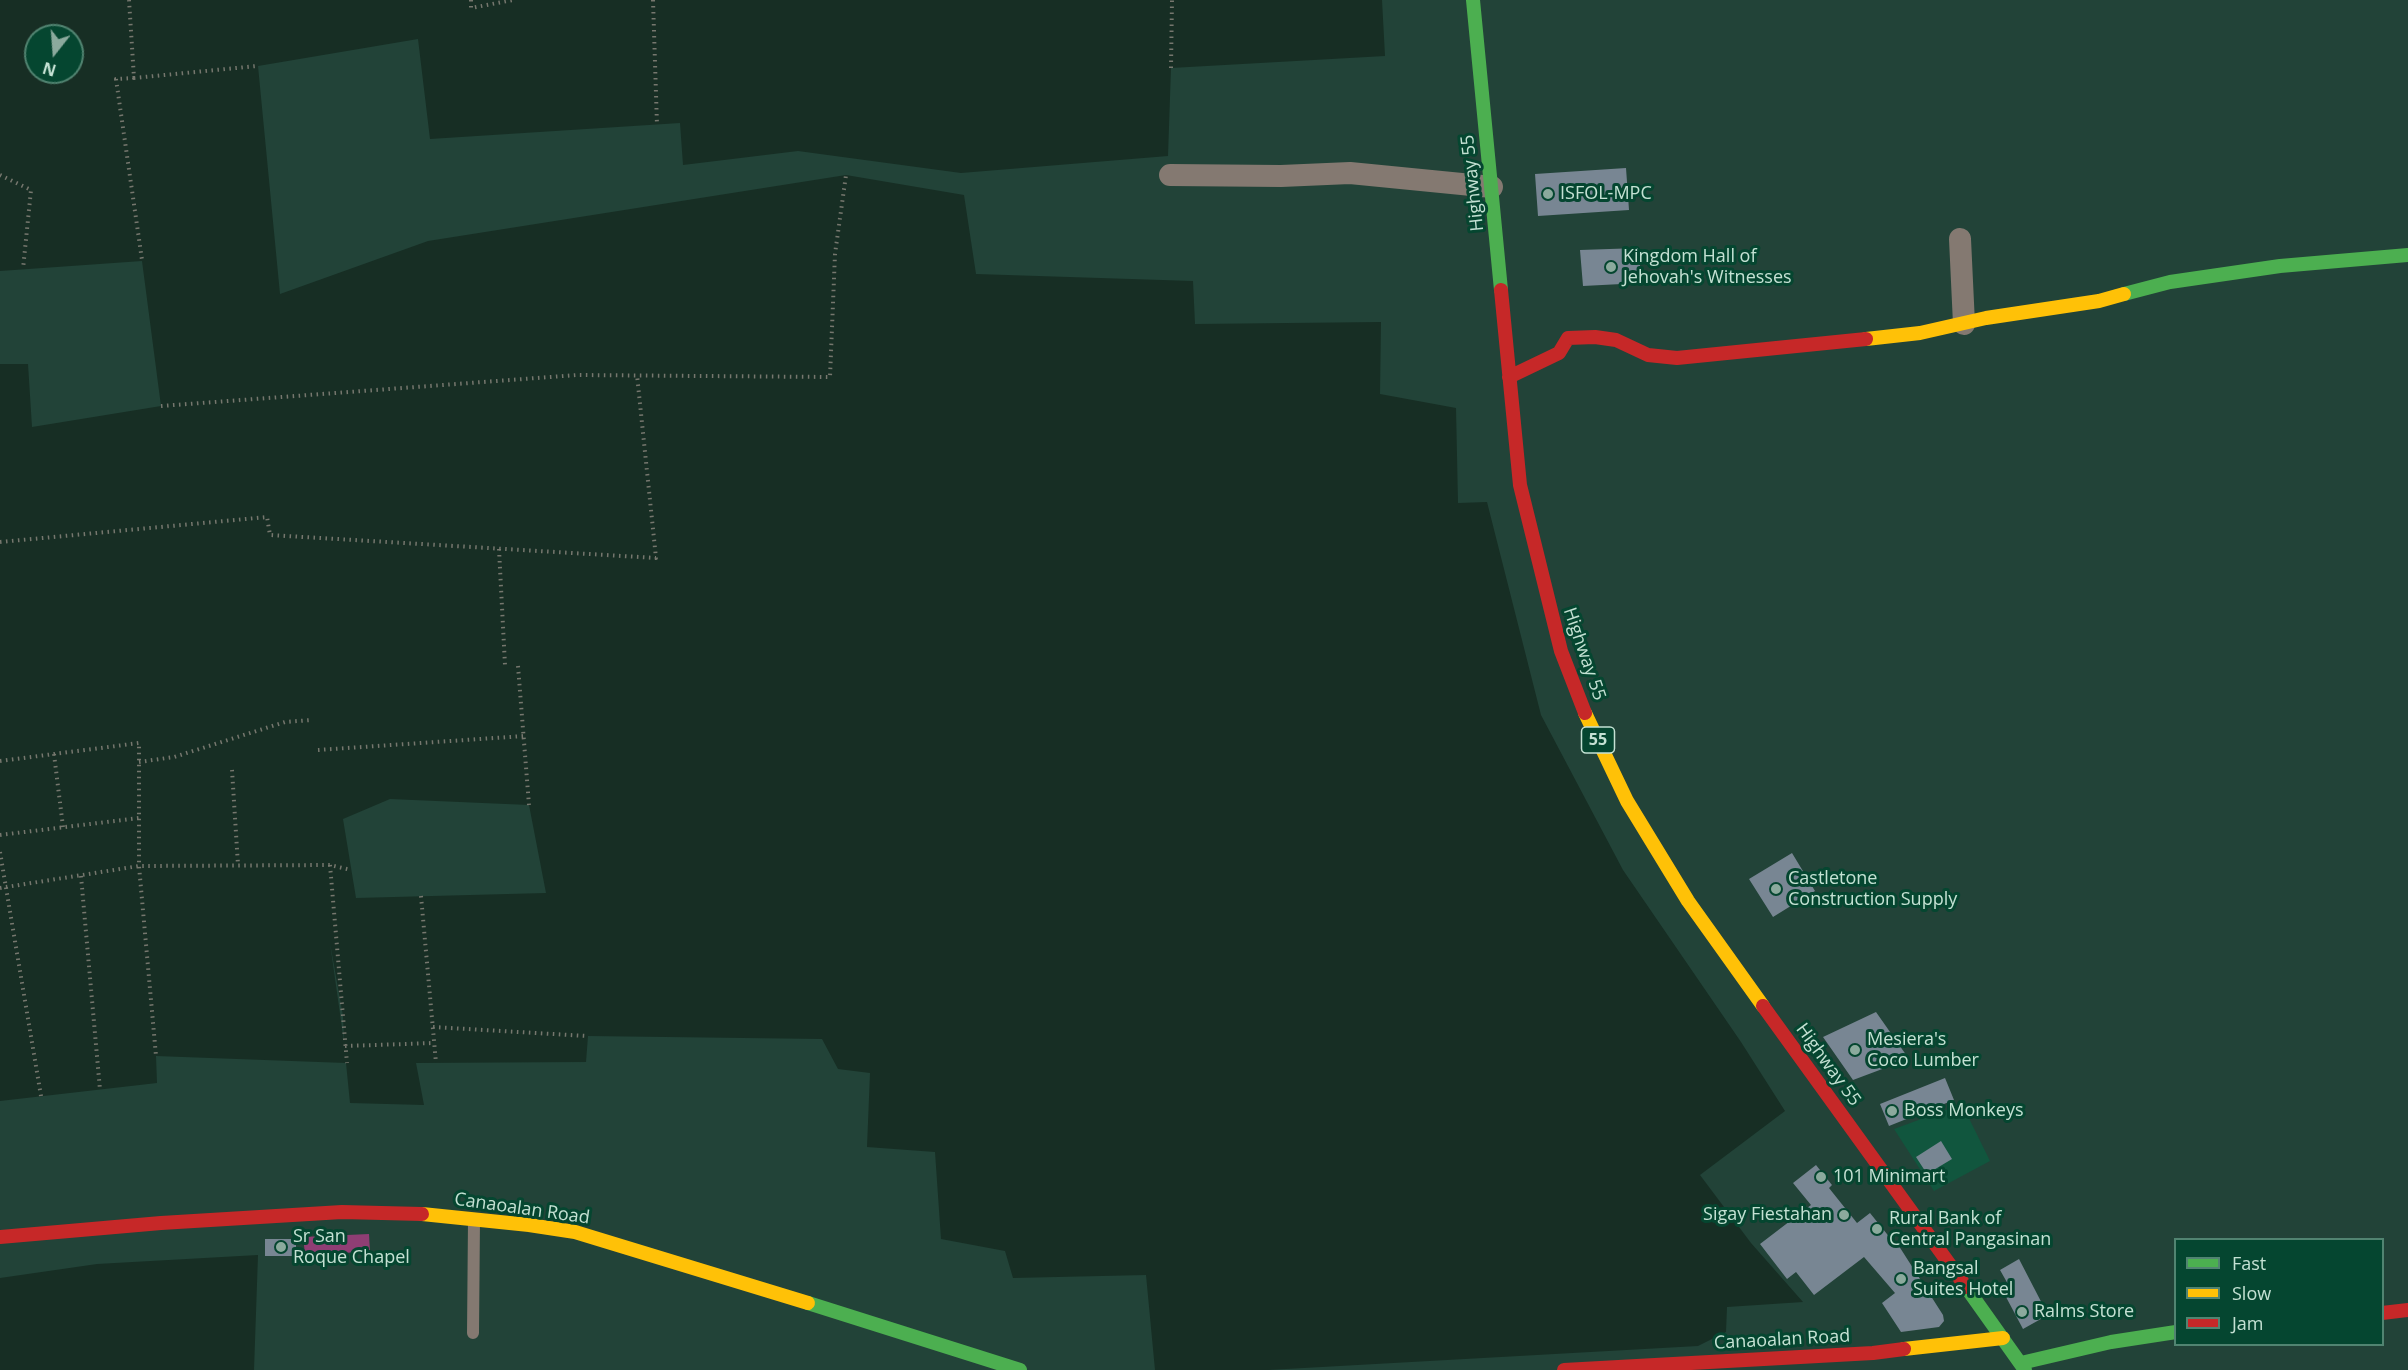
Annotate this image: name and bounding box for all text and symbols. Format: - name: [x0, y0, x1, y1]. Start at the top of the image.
- north arrow: [24, 24, 84, 84]
- text: N: [40, 57, 59, 82]
- street label: Highway 55: [1457, 134, 1489, 232]
- place label: ISFOL-MPC: [1560, 183, 1652, 205]
- marker: ISFOL-MPC: [1541, 187, 1555, 201]
- place label: Kingdom Hall of Jehovah's Witnesses: [1623, 246, 1792, 288]
- marker: Kingdom Hall of Jehovah's Witnesses: [1604, 260, 1618, 274]
- street label: Highway 55: [1558, 605, 1610, 703]
- road number: 55: [1582, 727, 1614, 753]
- place label: Castletone Construction Supply: [1788, 868, 1957, 910]
- marker: Castletone Construction Supply: [1769, 882, 1783, 896]
- street label: Highway 55: [1791, 1019, 1865, 1111]
- place label: Mesiera's Coco Lumber: [1867, 1029, 1979, 1072]
- marker: Mesiera's Coco Lumber: [1848, 1043, 1862, 1057]
- place label: Boss Monkeys: [1904, 1100, 2024, 1122]
- marker: Boss Monkeys: [1885, 1104, 1899, 1118]
- place label: 101 Minimart: [1833, 1166, 1945, 1188]
- marker: 101 Minimart: [1814, 1170, 1828, 1184]
- street label: Canaoalan Road: [453, 1189, 591, 1229]
- place label: Sigay Fiestahan: [1703, 1204, 1832, 1226]
- marker: Sigay Fiestahan: [1837, 1208, 1851, 1222]
- place label: Rural Bank of Central Pangasinan: [1889, 1208, 2051, 1250]
- marker: Rural Bank of Central Pangasinan: [1870, 1222, 1884, 1236]
- place label: Sr San Roque Chapel: [293, 1226, 410, 1268]
- legend: [2174, 1238, 2384, 1346]
- marker: Sr San Roque Chapel: [274, 1240, 288, 1254]
- text: Fast: [2232, 1251, 2266, 1275]
- place label: Bangsal Suites Hotel: [1913, 1258, 2013, 1300]
- marker: Bangsal Suites Hotel: [1894, 1272, 1908, 1286]
- text: Slow: [2232, 1281, 2271, 1305]
- place label: Ralms Store: [2034, 1301, 2134, 1323]
- marker: Ralms Store: [2015, 1305, 2029, 1319]
- text: Jam: [2232, 1311, 2264, 1335]
- street label: Canaoalan Road: [1713, 1326, 1851, 1354]

